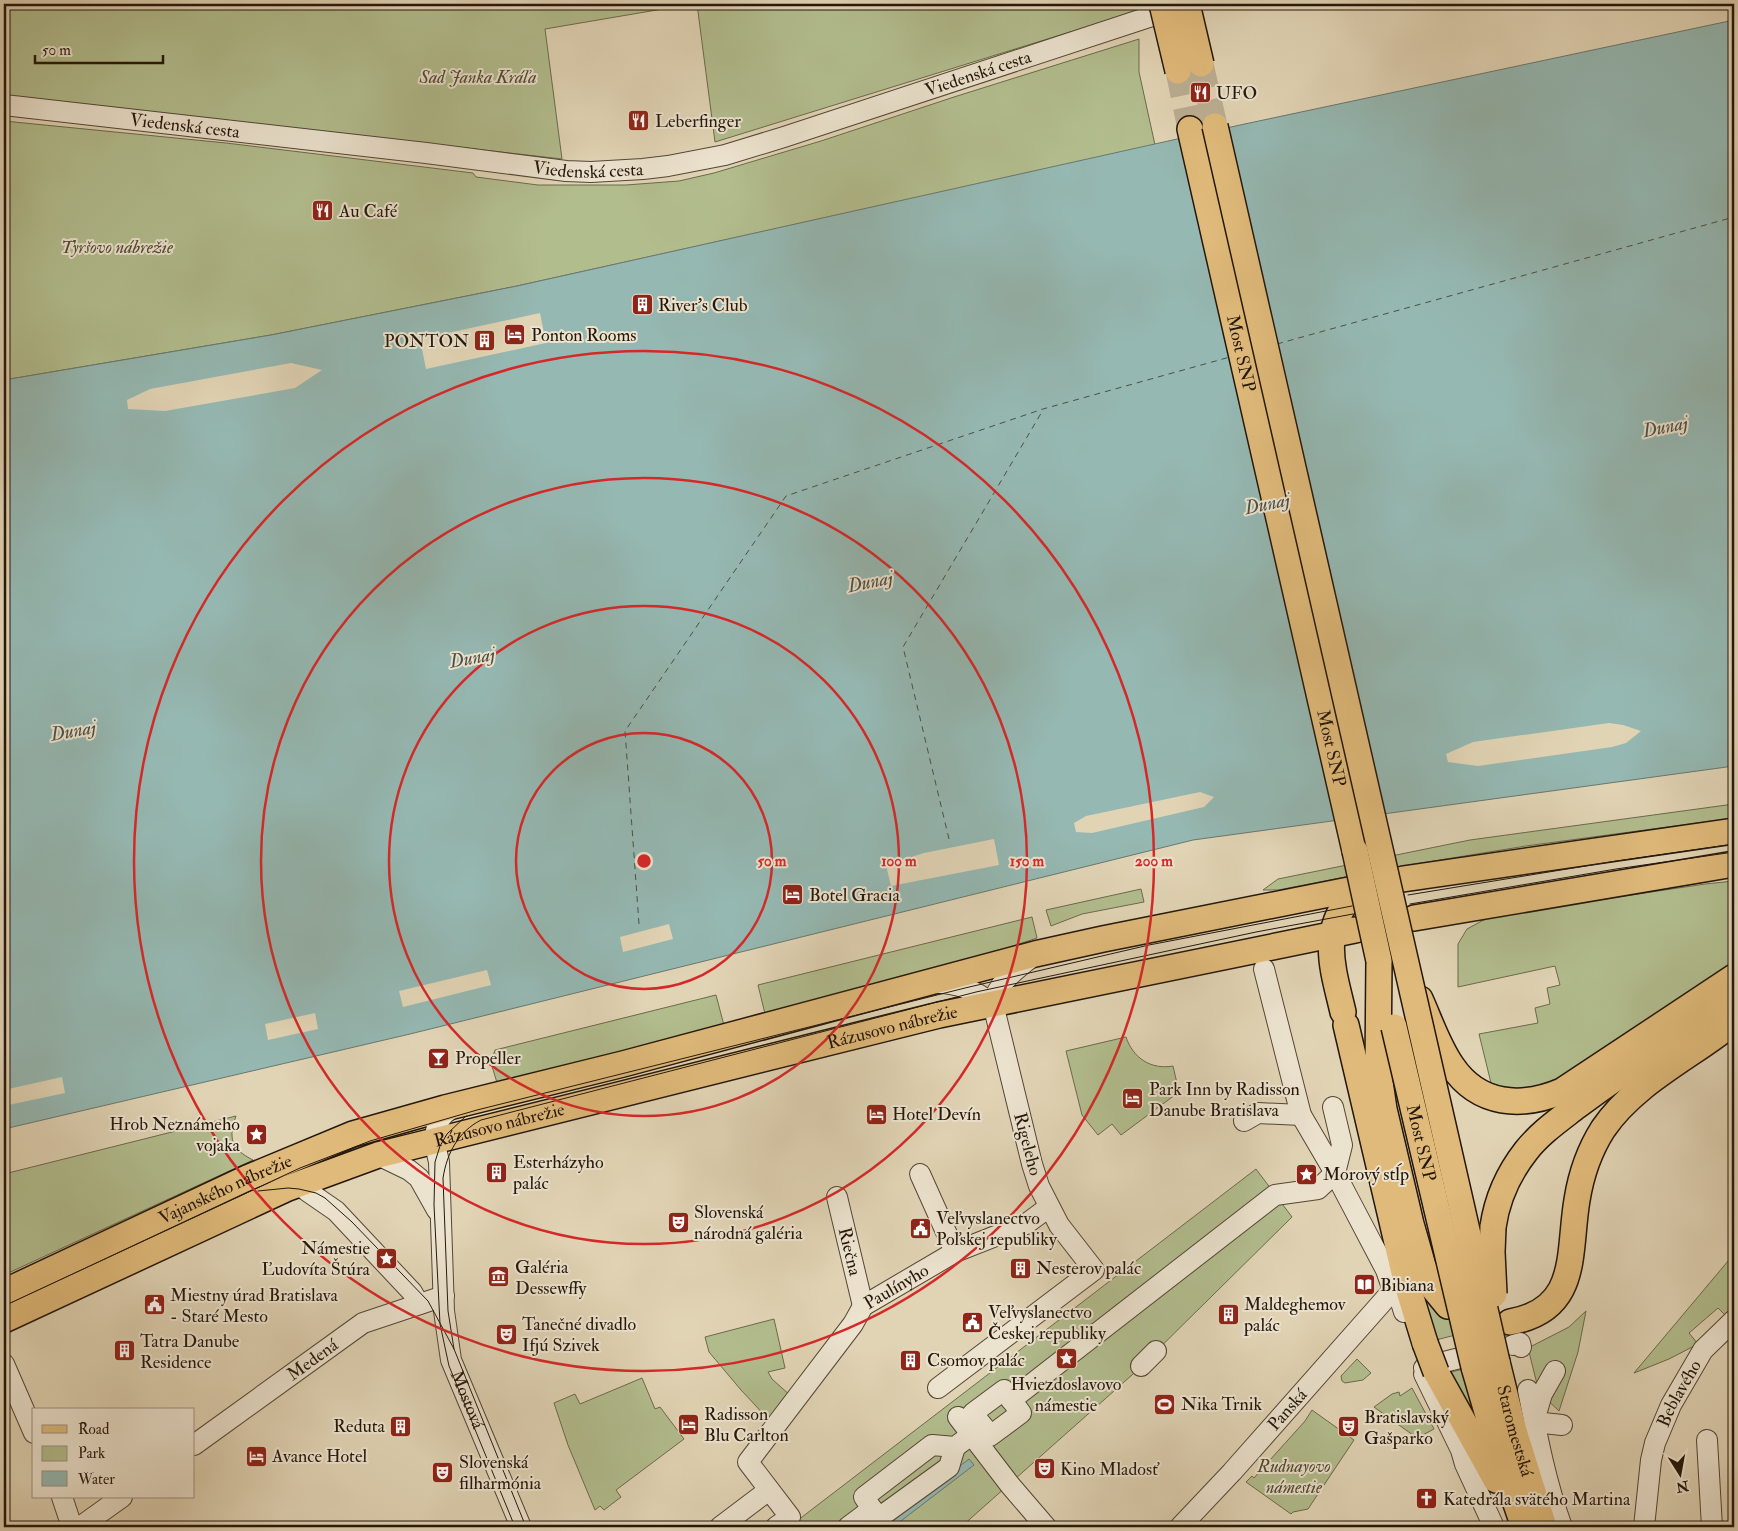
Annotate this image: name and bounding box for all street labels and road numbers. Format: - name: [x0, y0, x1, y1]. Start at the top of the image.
- street label: Viedenská cesta: [922, 45, 1035, 102]
- street label: Viedenská cesta: [129, 108, 242, 144]
- street label: Viedenská cesta: [532, 156, 645, 184]
- street label: Most SNP: [1221, 313, 1261, 394]
- street label: Most SNP: [1311, 707, 1351, 789]
- street label: Rázusovo nábrežie: [825, 1000, 960, 1055]
- street label: Rázusovo nábrežie: [432, 1098, 568, 1153]
- street label: Most SNP: [1401, 1102, 1441, 1184]
- street label: Rigeleho: [1008, 1110, 1047, 1178]
- street label: Vajanského nábrežie: [155, 1149, 296, 1230]
- street label: Riečna: [833, 1225, 867, 1279]
- street label: Paulínyho: [860, 1259, 933, 1315]
- street label: Medená: [283, 1333, 343, 1386]
- street label: Beblavého: [1652, 1356, 1707, 1430]
- street label: Mostová: [445, 1367, 490, 1433]
- street label: Staromestská: [1491, 1383, 1539, 1480]
- street label: Panská: [1263, 1384, 1313, 1436]

